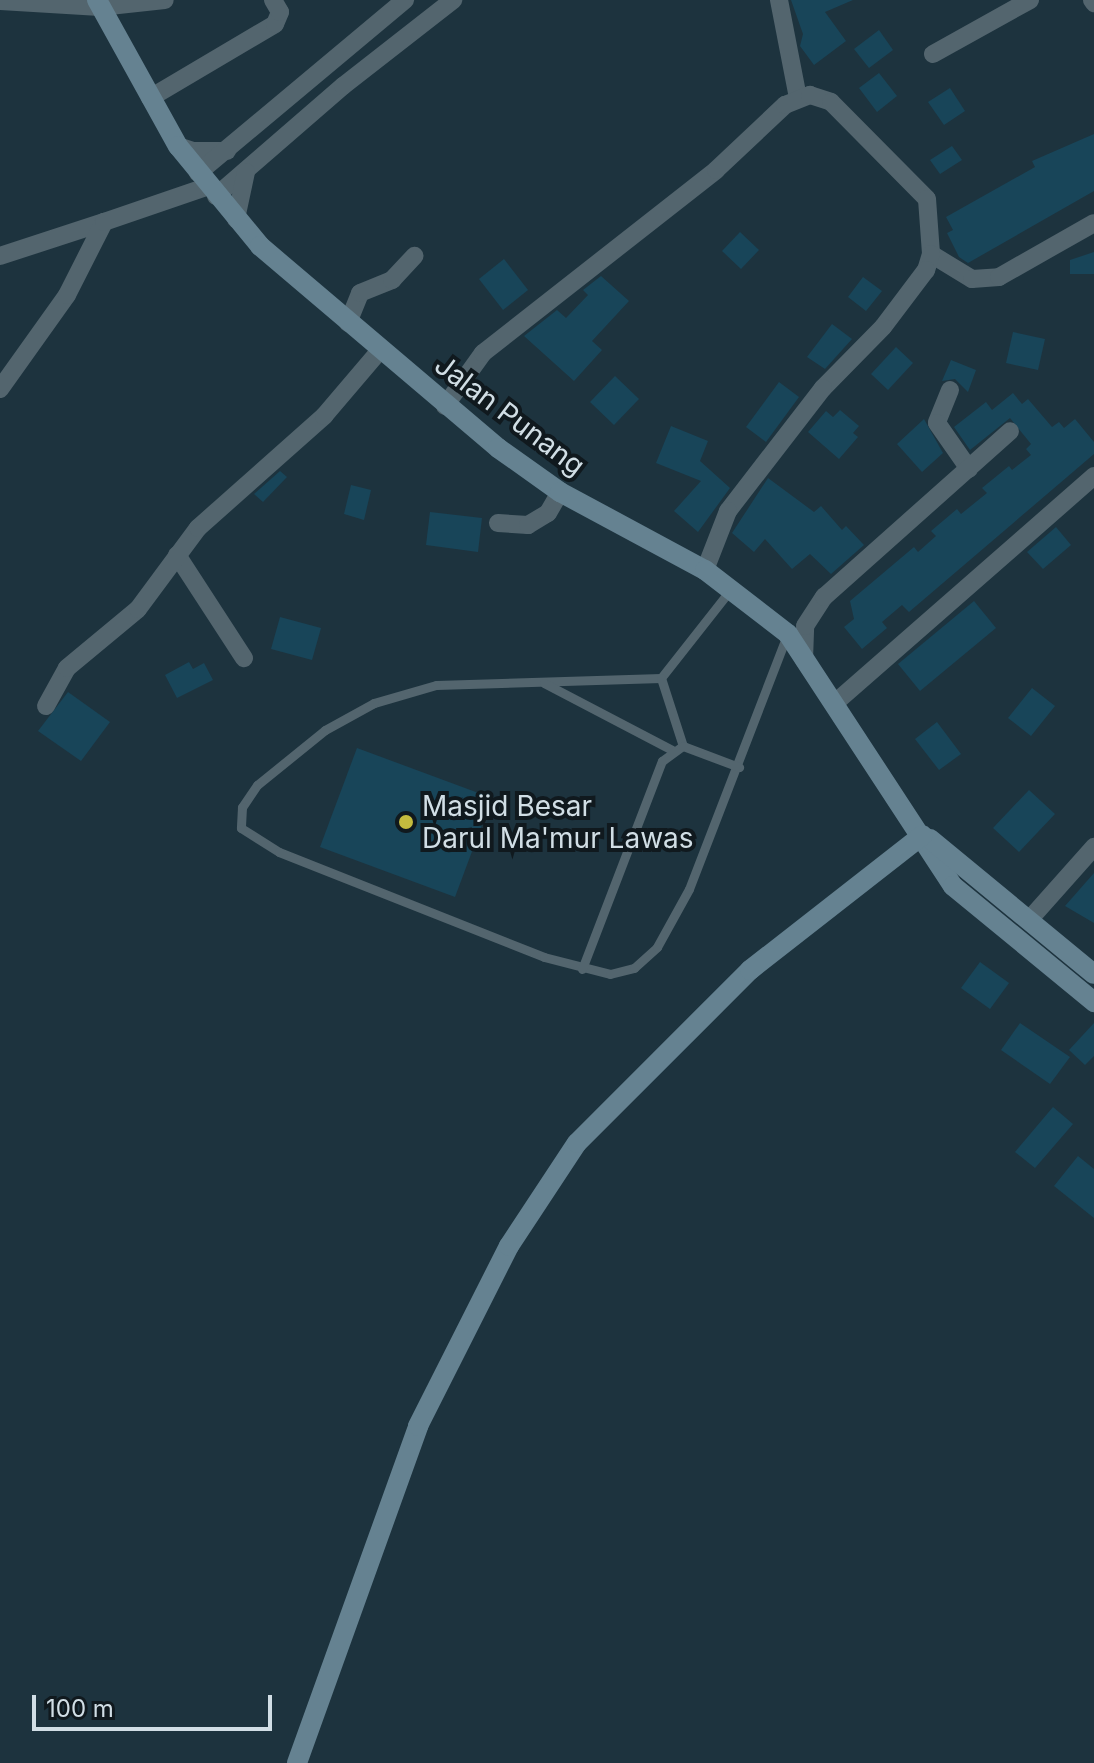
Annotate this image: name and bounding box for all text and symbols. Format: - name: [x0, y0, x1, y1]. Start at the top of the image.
- street label: Jalan Punang: [428, 348, 592, 482]
- place label: Masjid Besar Darul Ma'mur Lawas: [422, 789, 694, 855]
- marker: Masjid Besar Darul Ma'mur Lawas: [397, 813, 415, 831]
- scale bar: [36, 1679, 276, 1729]
- text: 100 m: [46, 1694, 114, 1723]

